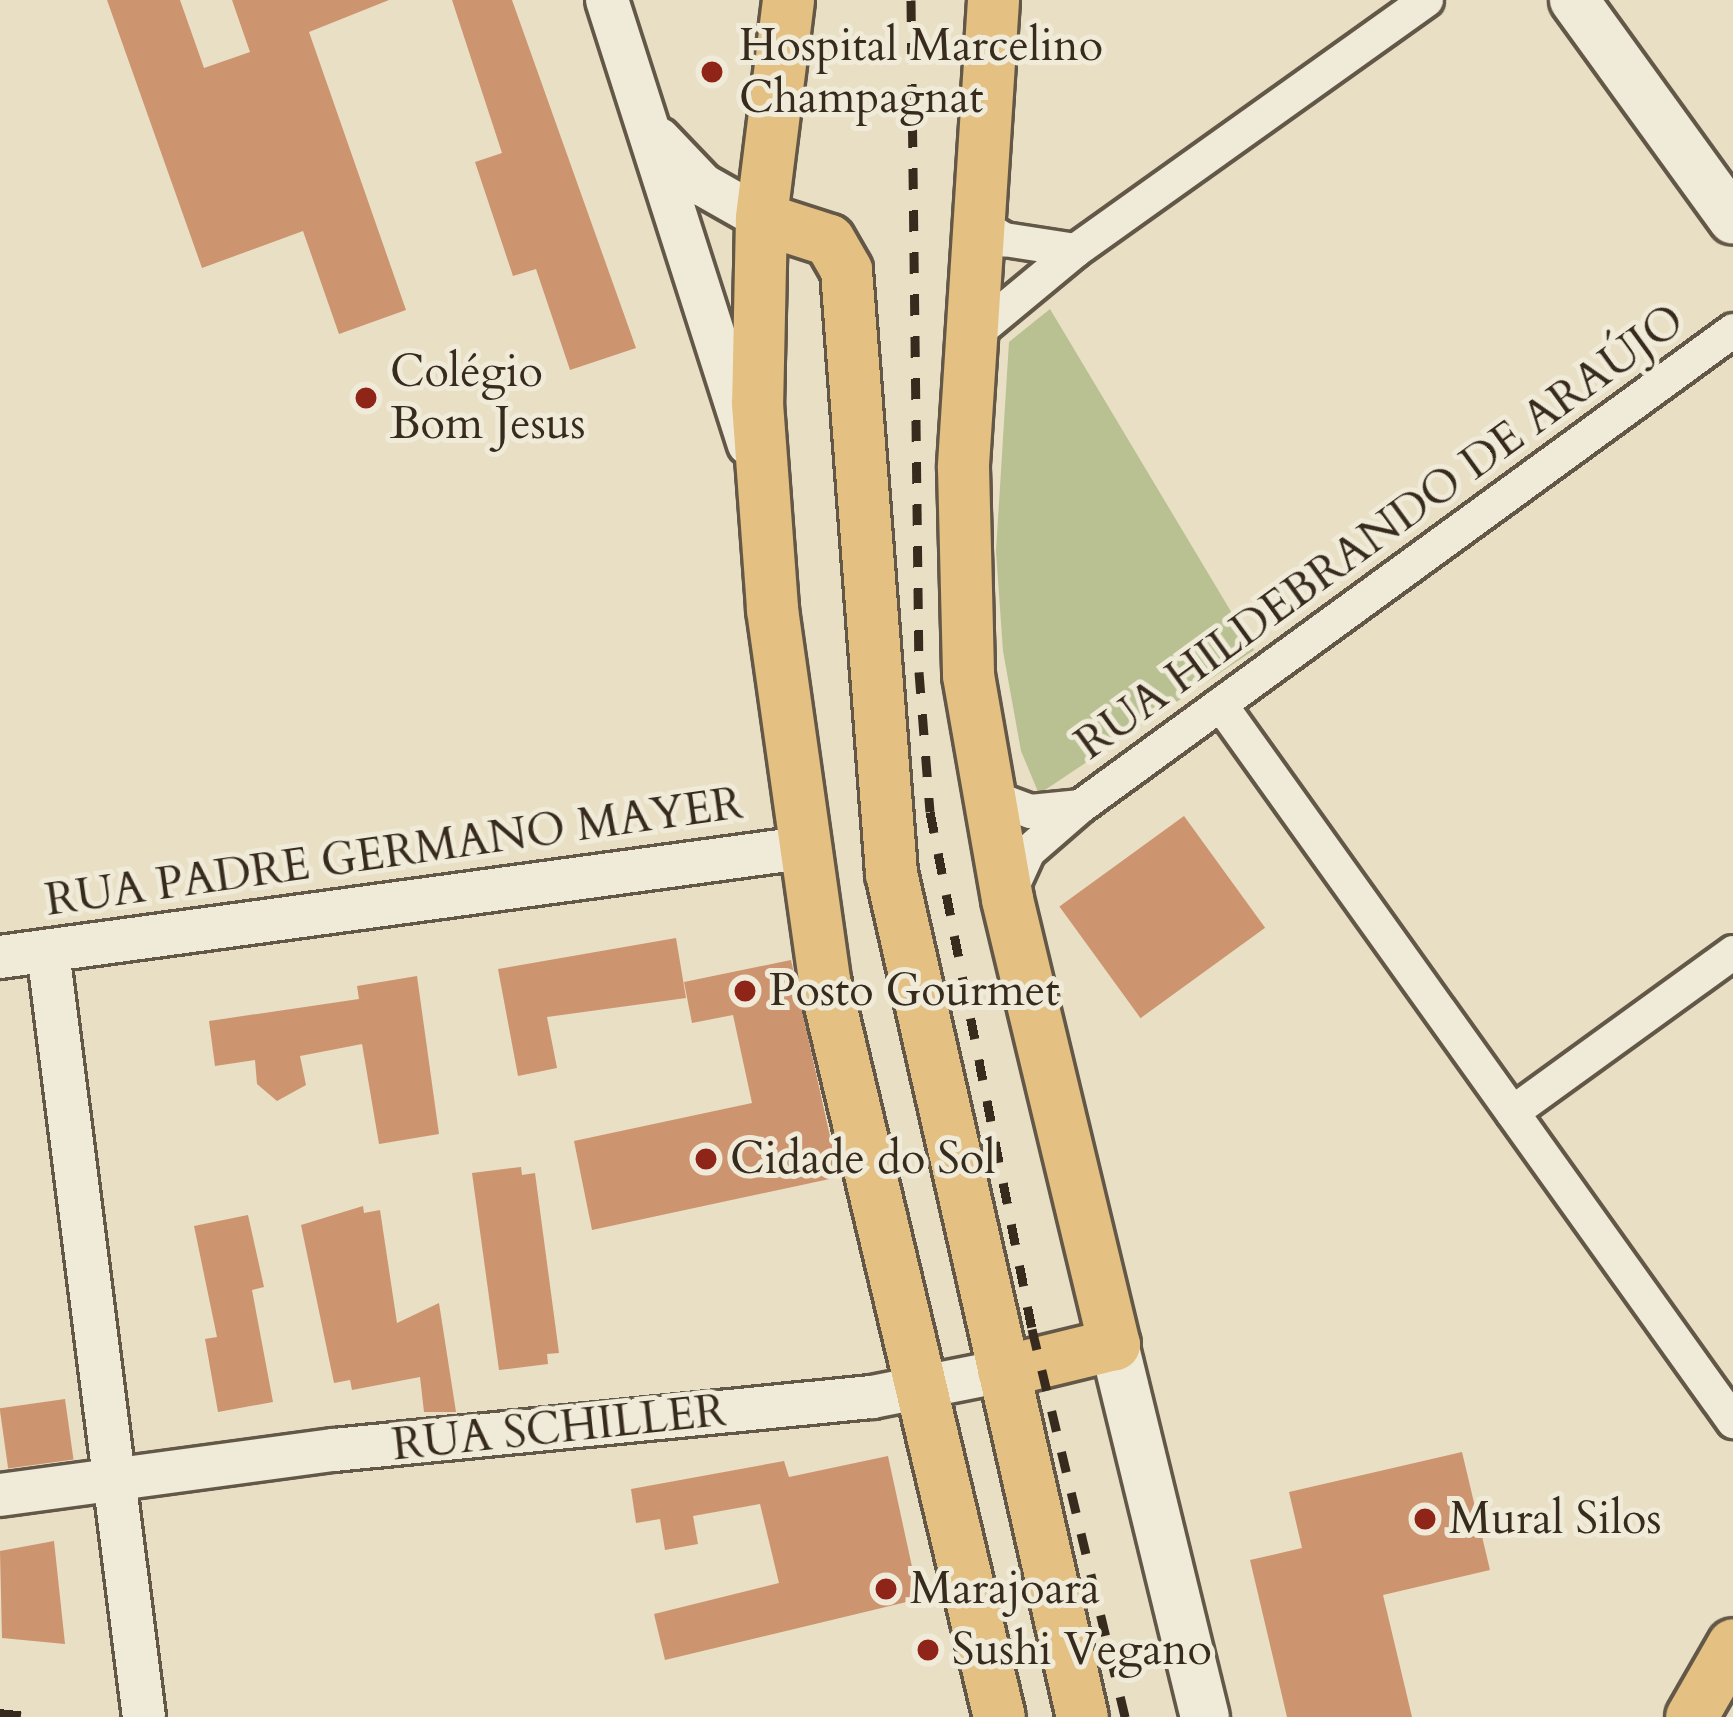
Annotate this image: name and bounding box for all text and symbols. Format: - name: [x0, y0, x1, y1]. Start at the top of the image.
- place label: Hospital Marcelino Champagnat: [739, 19, 1103, 125]
- marker: Hospital Marcelino Champagnat: [696, 56, 728, 88]
- street label: RUA HILDEBRANDO DE ARAÚJO: [1065, 293, 1695, 771]
- place label: Colégio Bom Jesus: [390, 345, 586, 451]
- marker: Colégio Bom Jesus: [353, 385, 379, 411]
- street label: RUA PADRE GERMANO MAYER: [42, 776, 746, 928]
- place label: Posto Gourmet: [769, 964, 1059, 1018]
- marker: Posto Gourmet: [732, 978, 758, 1004]
- place label: Cidade do Sol: [730, 1132, 996, 1186]
- marker: Cidade do Sol: [693, 1146, 719, 1172]
- street label: RUA SCHILLER: [389, 1384, 729, 1472]
- place label: Mural Silos: [1449, 1492, 1661, 1546]
- marker: Mural Silos: [1412, 1506, 1438, 1532]
- place label: Marajoara: [910, 1562, 1100, 1616]
- marker: Marajoara: [873, 1576, 899, 1602]
- place label: Sushi Vegano: [952, 1623, 1212, 1677]
- marker: Sushi Vegano: [915, 1637, 941, 1663]

